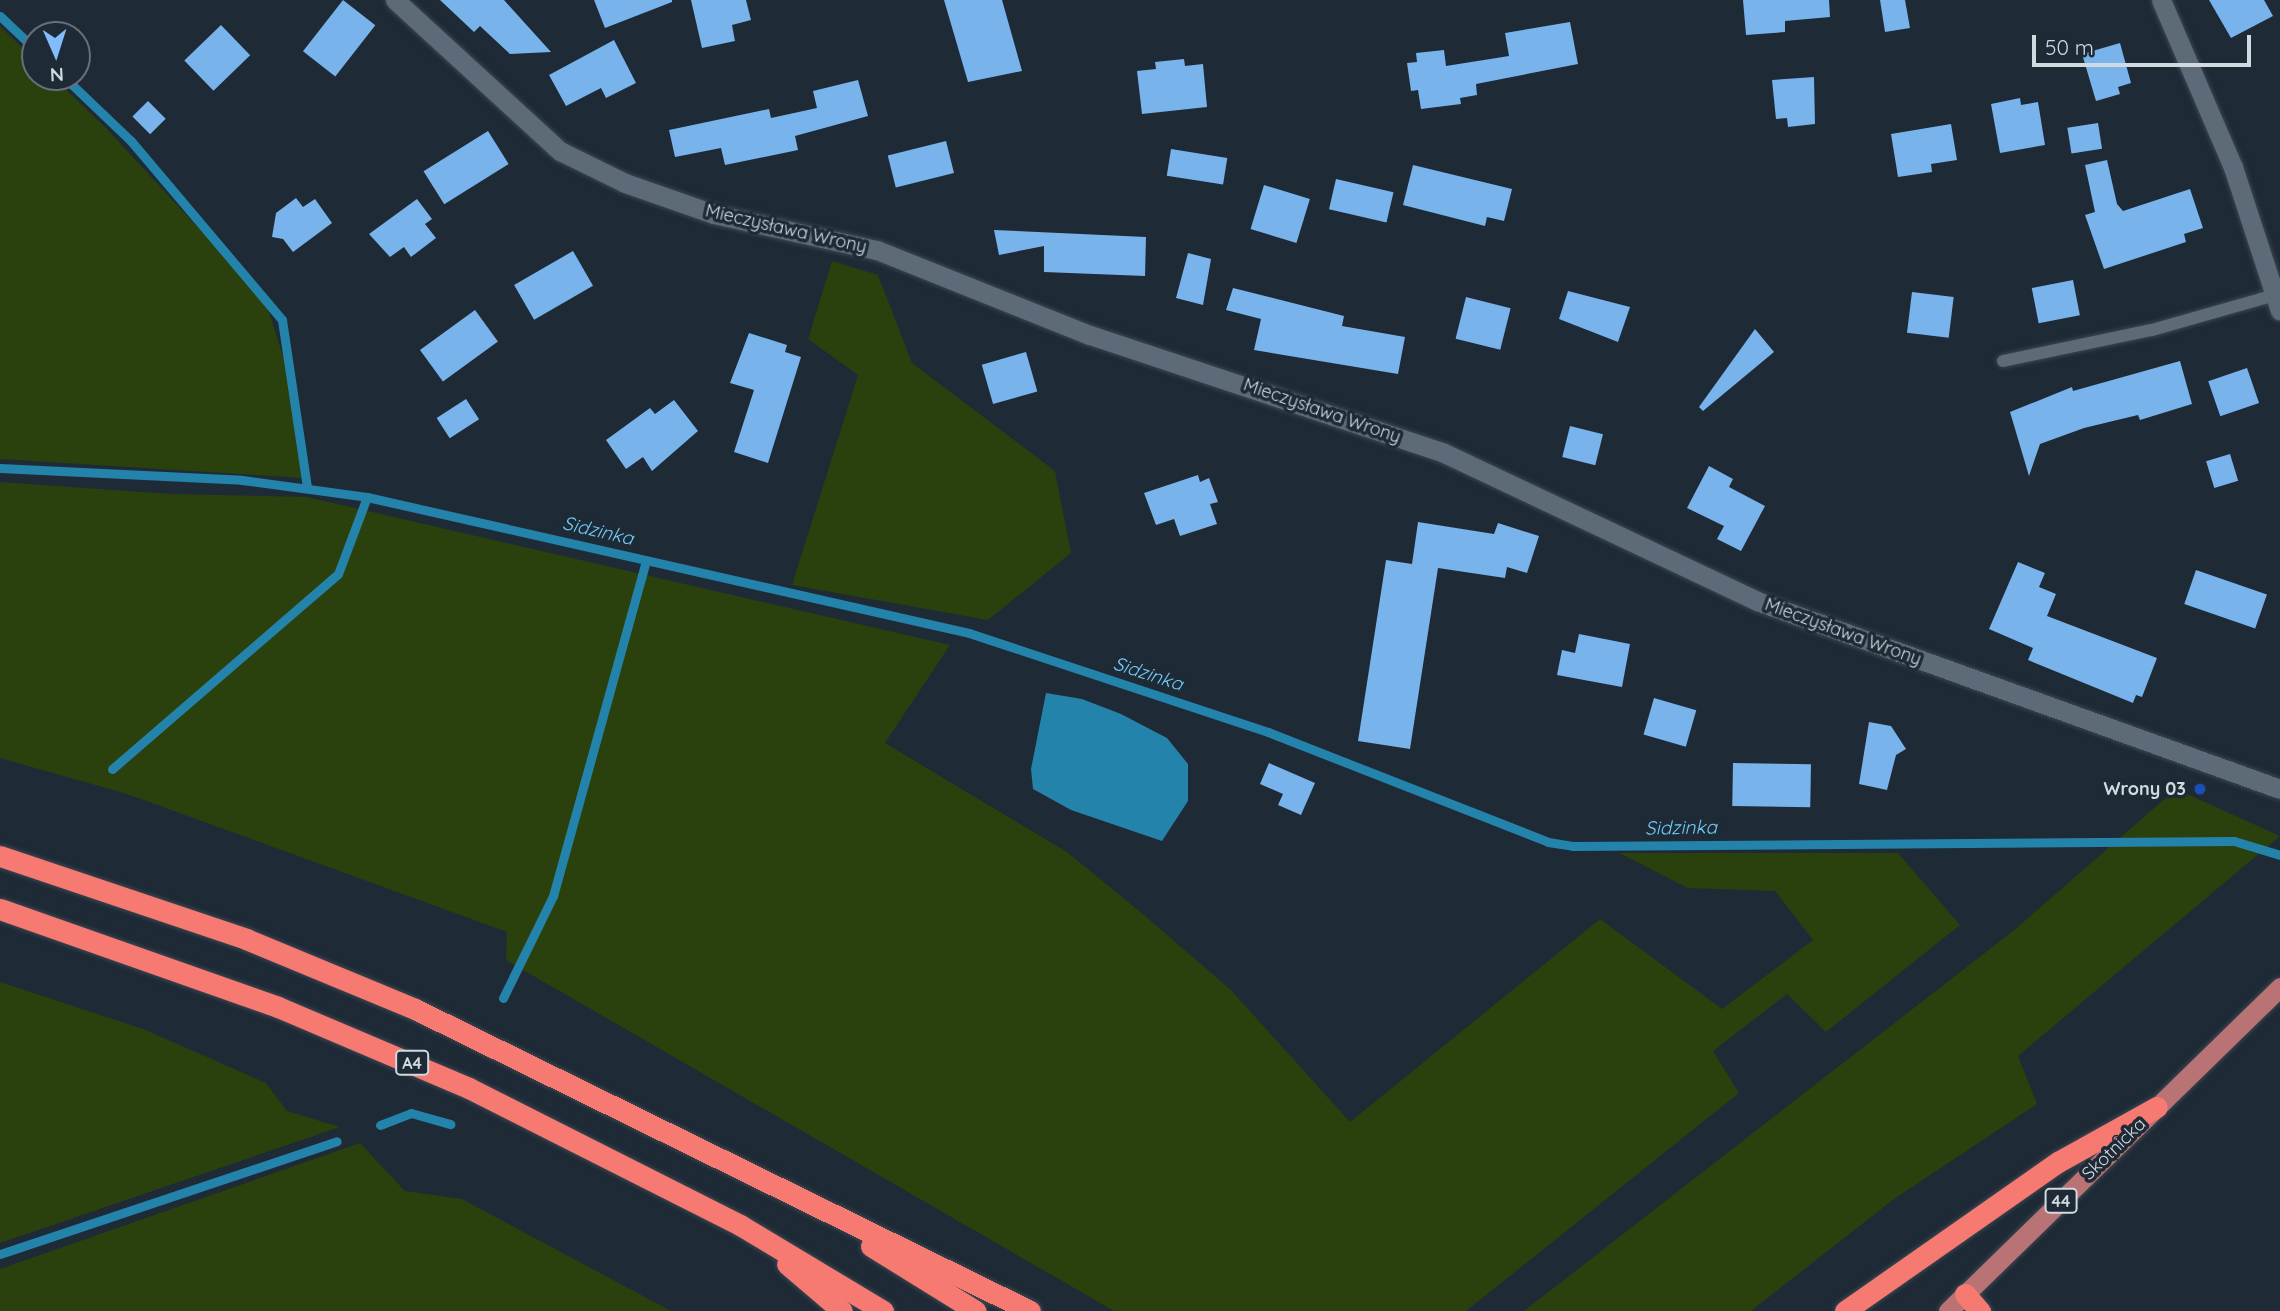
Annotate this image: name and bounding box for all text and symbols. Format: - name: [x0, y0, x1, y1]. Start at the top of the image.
- north arrow: [21, 21, 91, 91]
- scale bar: [2035, 21, 2254, 65]
- text: 50 m: [2045, 34, 2094, 60]
- text: N: [49, 63, 65, 87]
- street label: Mieczysława Wrony: [703, 200, 869, 258]
- street label: Mieczysława Wrony: [1240, 374, 1404, 448]
- water label: Sidzinka: [560, 512, 636, 550]
- street label: Mieczysława Wrony: [1762, 594, 1924, 670]
- water label: Sidzinka: [1110, 652, 1186, 696]
- place label: Wrony 03: [2103, 778, 2186, 800]
- marker: Wrony 03: [2192, 781, 2208, 797]
- water label: Sidzinka: [1645, 816, 1717, 840]
- road number: A4: [394, 1050, 430, 1076]
- street label: Skotnicka: [2078, 1113, 2150, 1185]
- road number: 44: [2044, 1189, 2078, 1214]

